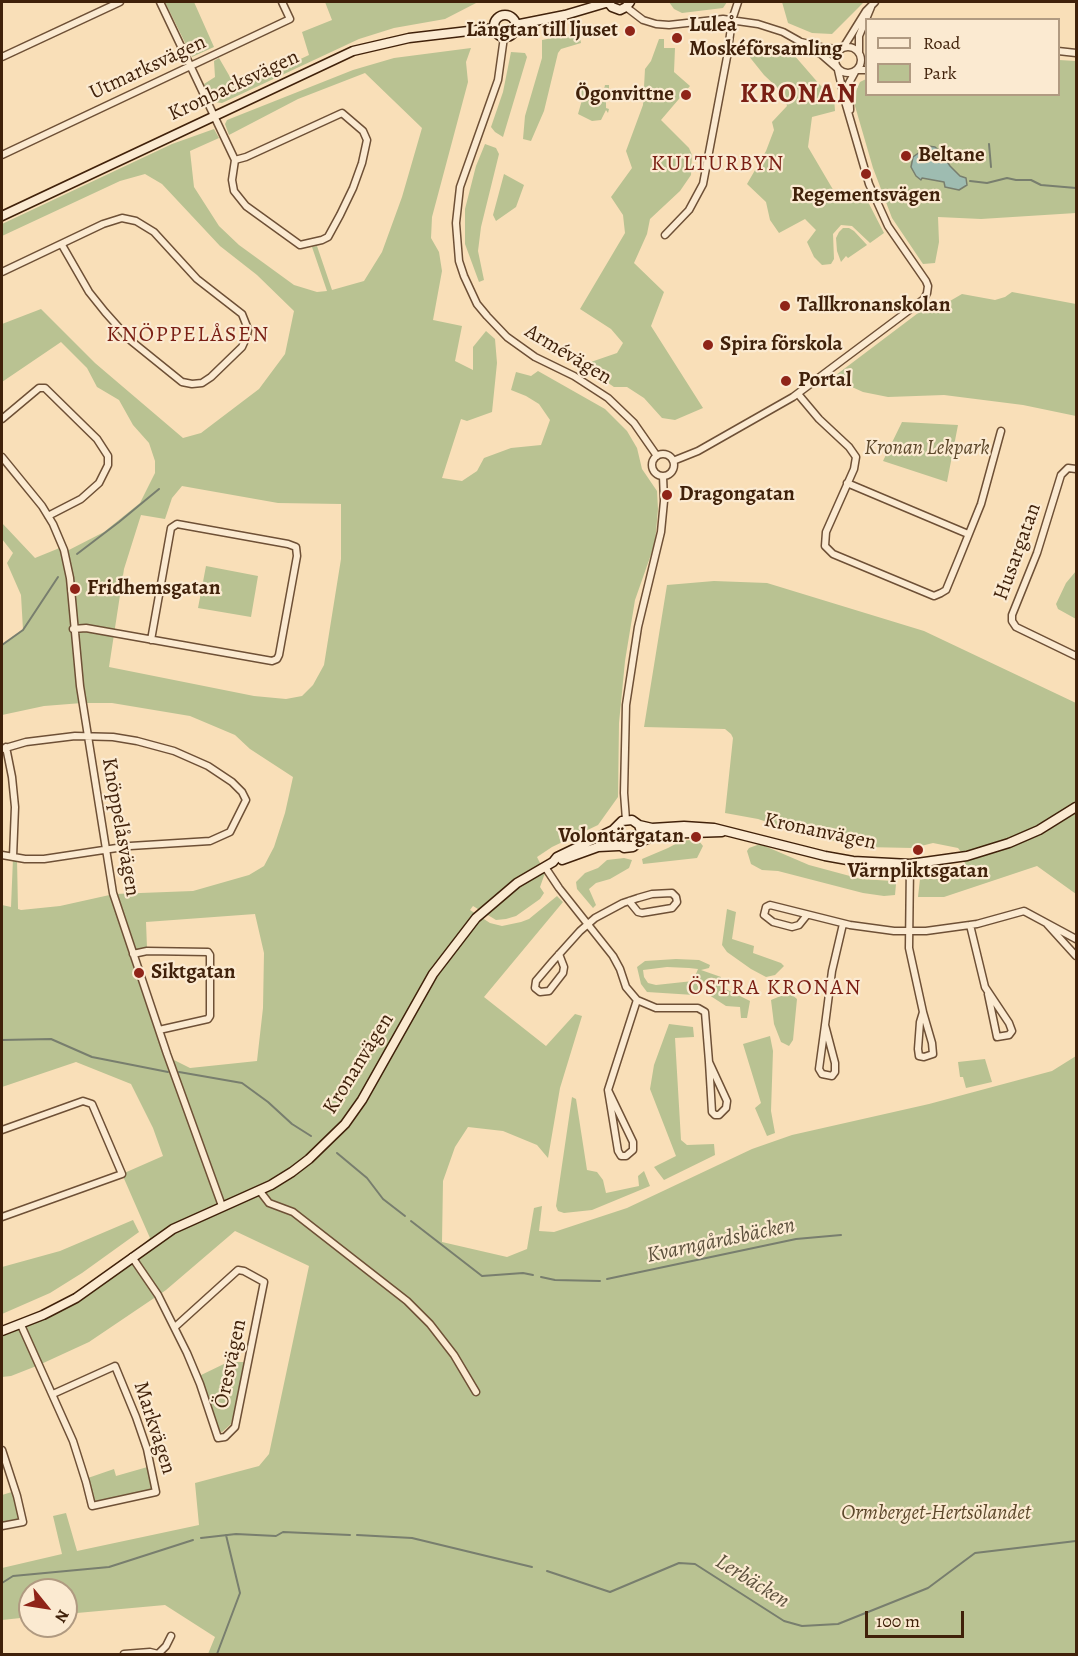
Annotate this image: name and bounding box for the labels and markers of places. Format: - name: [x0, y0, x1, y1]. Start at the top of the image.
- place label: Luleå Moskéförsamling: [689, 13, 843, 63]
- place label: Längtan till ljuset: [466, 18, 618, 44]
- marker: Längtan till ljuset: [623, 24, 637, 38]
- marker: Luleå Moskéförsamling: [670, 31, 684, 45]
- place label: Ögonvittne: [576, 82, 674, 108]
- marker: Ögonvittne: [679, 88, 693, 102]
- place label: Beltane: [918, 143, 985, 169]
- marker: Beltane: [899, 149, 913, 163]
- marker: Regementsvägen: [859, 167, 873, 181]
- place label: Regementsvägen: [792, 183, 940, 209]
- place label: Tallkronanskolan: [797, 293, 951, 319]
- marker: Tallkronanskolan: [778, 299, 792, 313]
- place label: Spira förskola: [720, 332, 843, 358]
- marker: Spira förskola: [701, 338, 715, 352]
- place label: Portal: [798, 368, 851, 394]
- marker: Portal: [779, 374, 793, 388]
- place label: Dragongatan: [679, 482, 795, 508]
- marker: Dragongatan: [660, 488, 674, 502]
- place label: Fridhemsgatan: [87, 576, 221, 602]
- marker: Fridhemsgatan: [68, 582, 82, 596]
- place label: Volontärgatan: [558, 824, 684, 850]
- marker: Volontärgatan: [689, 830, 703, 844]
- marker: Värnpliktsgatan: [911, 843, 925, 857]
- place label: Värnpliktsgatan: [848, 859, 988, 885]
- place label: Siktgatan: [151, 960, 236, 986]
- marker: Siktgatan: [132, 966, 146, 980]

